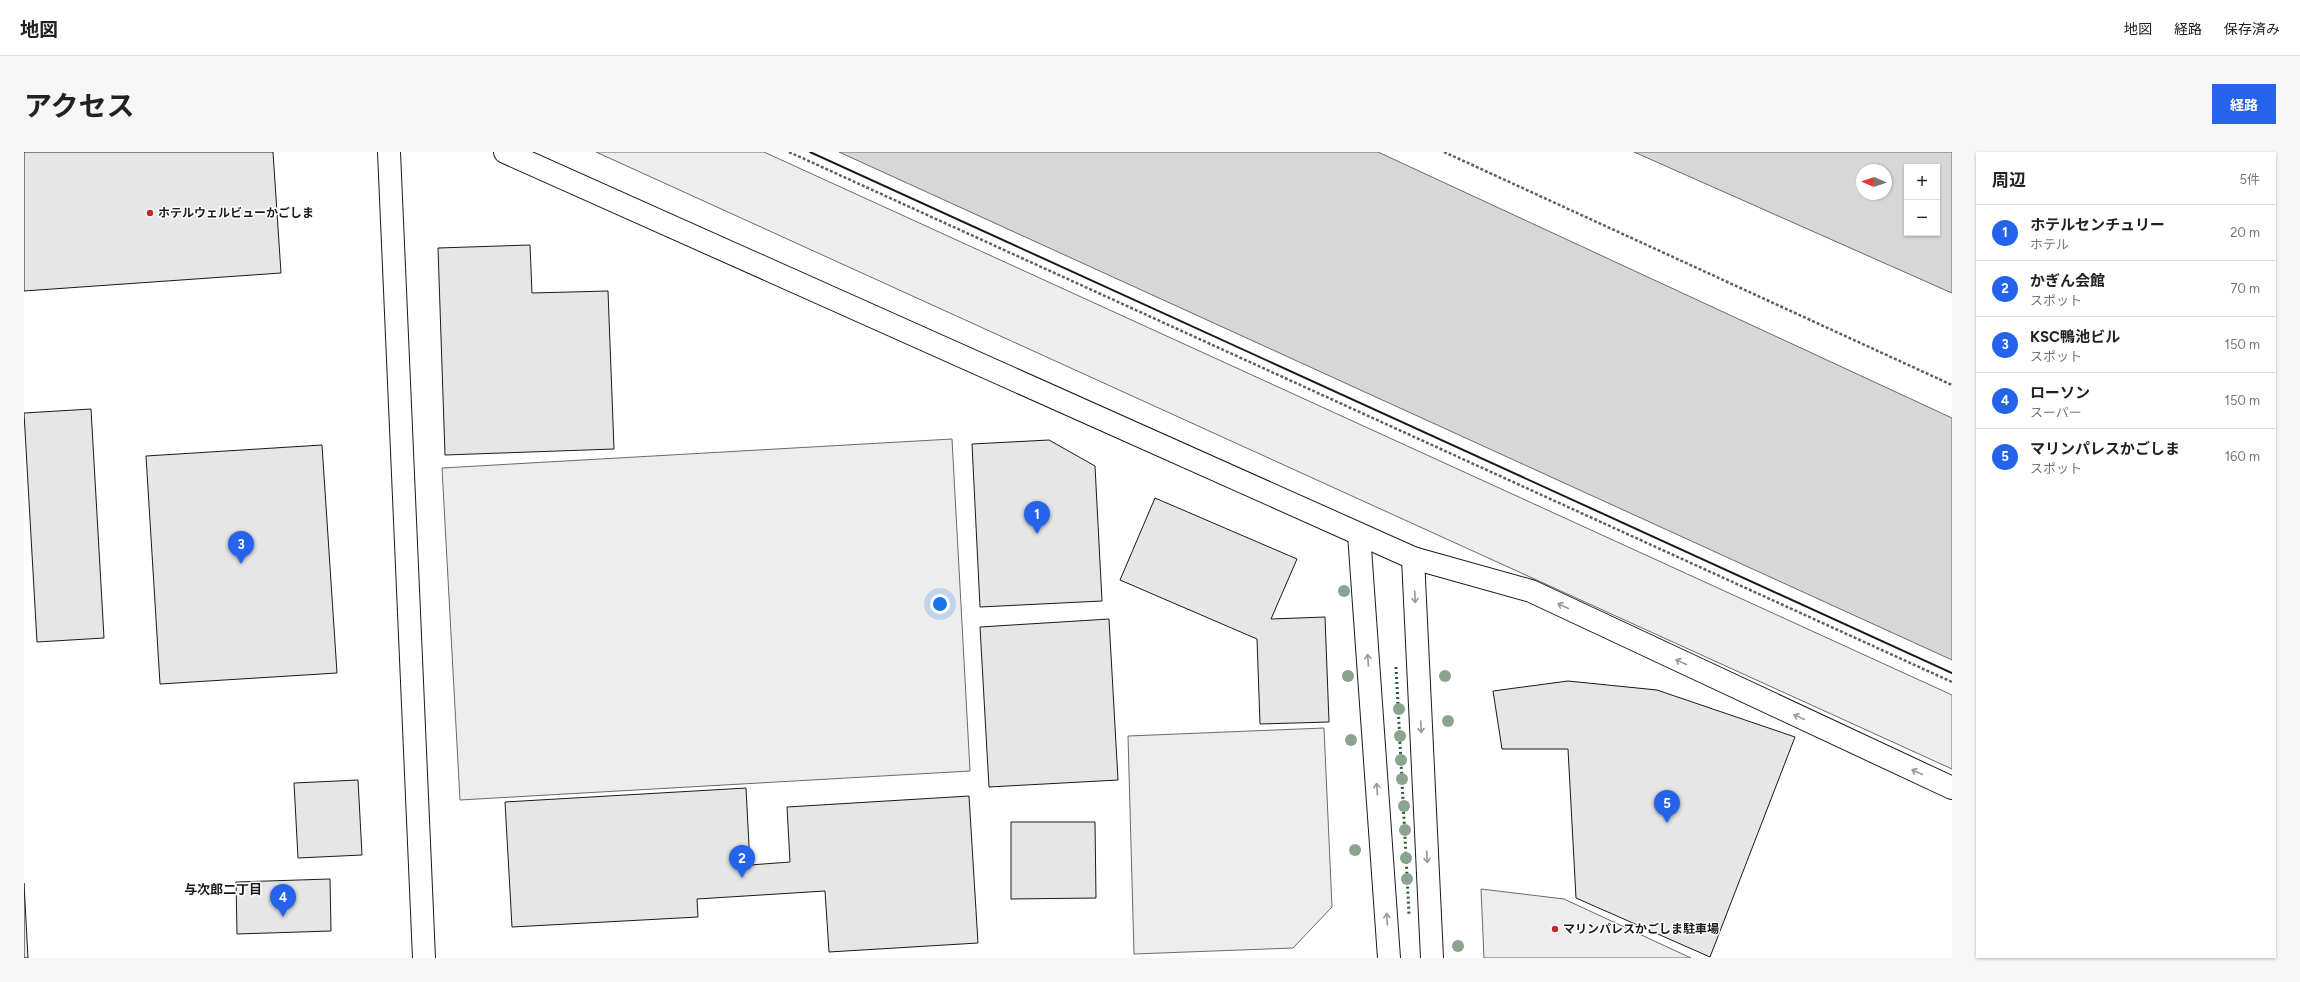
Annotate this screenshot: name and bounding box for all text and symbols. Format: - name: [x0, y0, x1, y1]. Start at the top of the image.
- text: 地図: [20, 18, 58, 41]
- text: 地図: [2124, 21, 2152, 38]
- text: 経路: [2174, 21, 2202, 38]
- text: 保存済み: [2224, 21, 2280, 38]
- button: 経路: [2212, 84, 2276, 124]
- text: アクセス: [24, 89, 135, 123]
- north arrow: [1856, 164, 1892, 200]
- map controls: [1904, 164, 1940, 236]
- button: +: [1904, 164, 1940, 200]
- text: 周辺: [1992, 170, 2026, 190]
- text: 5件: [2240, 172, 2260, 187]
- button: −: [1904, 200, 1940, 236]
- place label: ホテルウェルビューかごしま: [158, 206, 314, 220]
- marker: ホテルウェルビューかごしま: [145, 208, 155, 218]
- text: ホテルセンチュリー: [2030, 216, 2165, 234]
- text: 1: [2002, 225, 2008, 240]
- text: 20 m: [2230, 225, 2260, 240]
- text: ホテル: [2030, 237, 2069, 252]
- text: かぎん会館: [2030, 272, 2105, 290]
- text: 2: [2001, 281, 2009, 296]
- text: 70 m: [2230, 281, 2260, 296]
- text: スポット: [2030, 293, 2082, 308]
- text: KSC鴨池ビル: [2030, 328, 2120, 346]
- text: 3: [2001, 337, 2009, 352]
- text: 150 m: [2225, 337, 2260, 352]
- text: スポット: [2030, 349, 2082, 364]
- text: ローソン: [2030, 384, 2090, 402]
- text: 4: [2001, 393, 2009, 408]
- text: 150 m: [2225, 393, 2260, 408]
- text: スーパー: [2030, 405, 2082, 420]
- text: マリンパレスかごしま: [2030, 440, 2180, 458]
- text: 5: [2001, 449, 2009, 464]
- text: 160 m: [2225, 449, 2260, 464]
- text: スポット: [2030, 461, 2082, 476]
- pin: 1: [1024, 501, 1050, 534]
- pin: 3: [228, 531, 254, 564]
- one-way arrow: [1411, 590, 1418, 603]
- your location: [930, 594, 950, 614]
- one-way arrow: [1558, 602, 1570, 610]
- one-way arrow: [1365, 654, 1372, 667]
- one-way arrow: [1675, 657, 1687, 665]
- one-way arrow: [1793, 712, 1805, 720]
- one-way arrow: [1417, 720, 1425, 733]
- one-way arrow: [1911, 768, 1923, 775]
- one-way arrow: [1374, 783, 1381, 796]
- pin: 5: [1654, 790, 1680, 823]
- pin: 2: [729, 845, 755, 878]
- one-way arrow: [1423, 850, 1431, 863]
- district label: 与次郎二丁目: [184, 882, 262, 897]
- pin: 4: [270, 884, 296, 917]
- one-way arrow: [1383, 913, 1390, 926]
- place label: マリンパレスかごしま駐車場: [1563, 922, 1719, 936]
- marker: マリンパレスかごしま駐車場: [1550, 924, 1560, 934]

